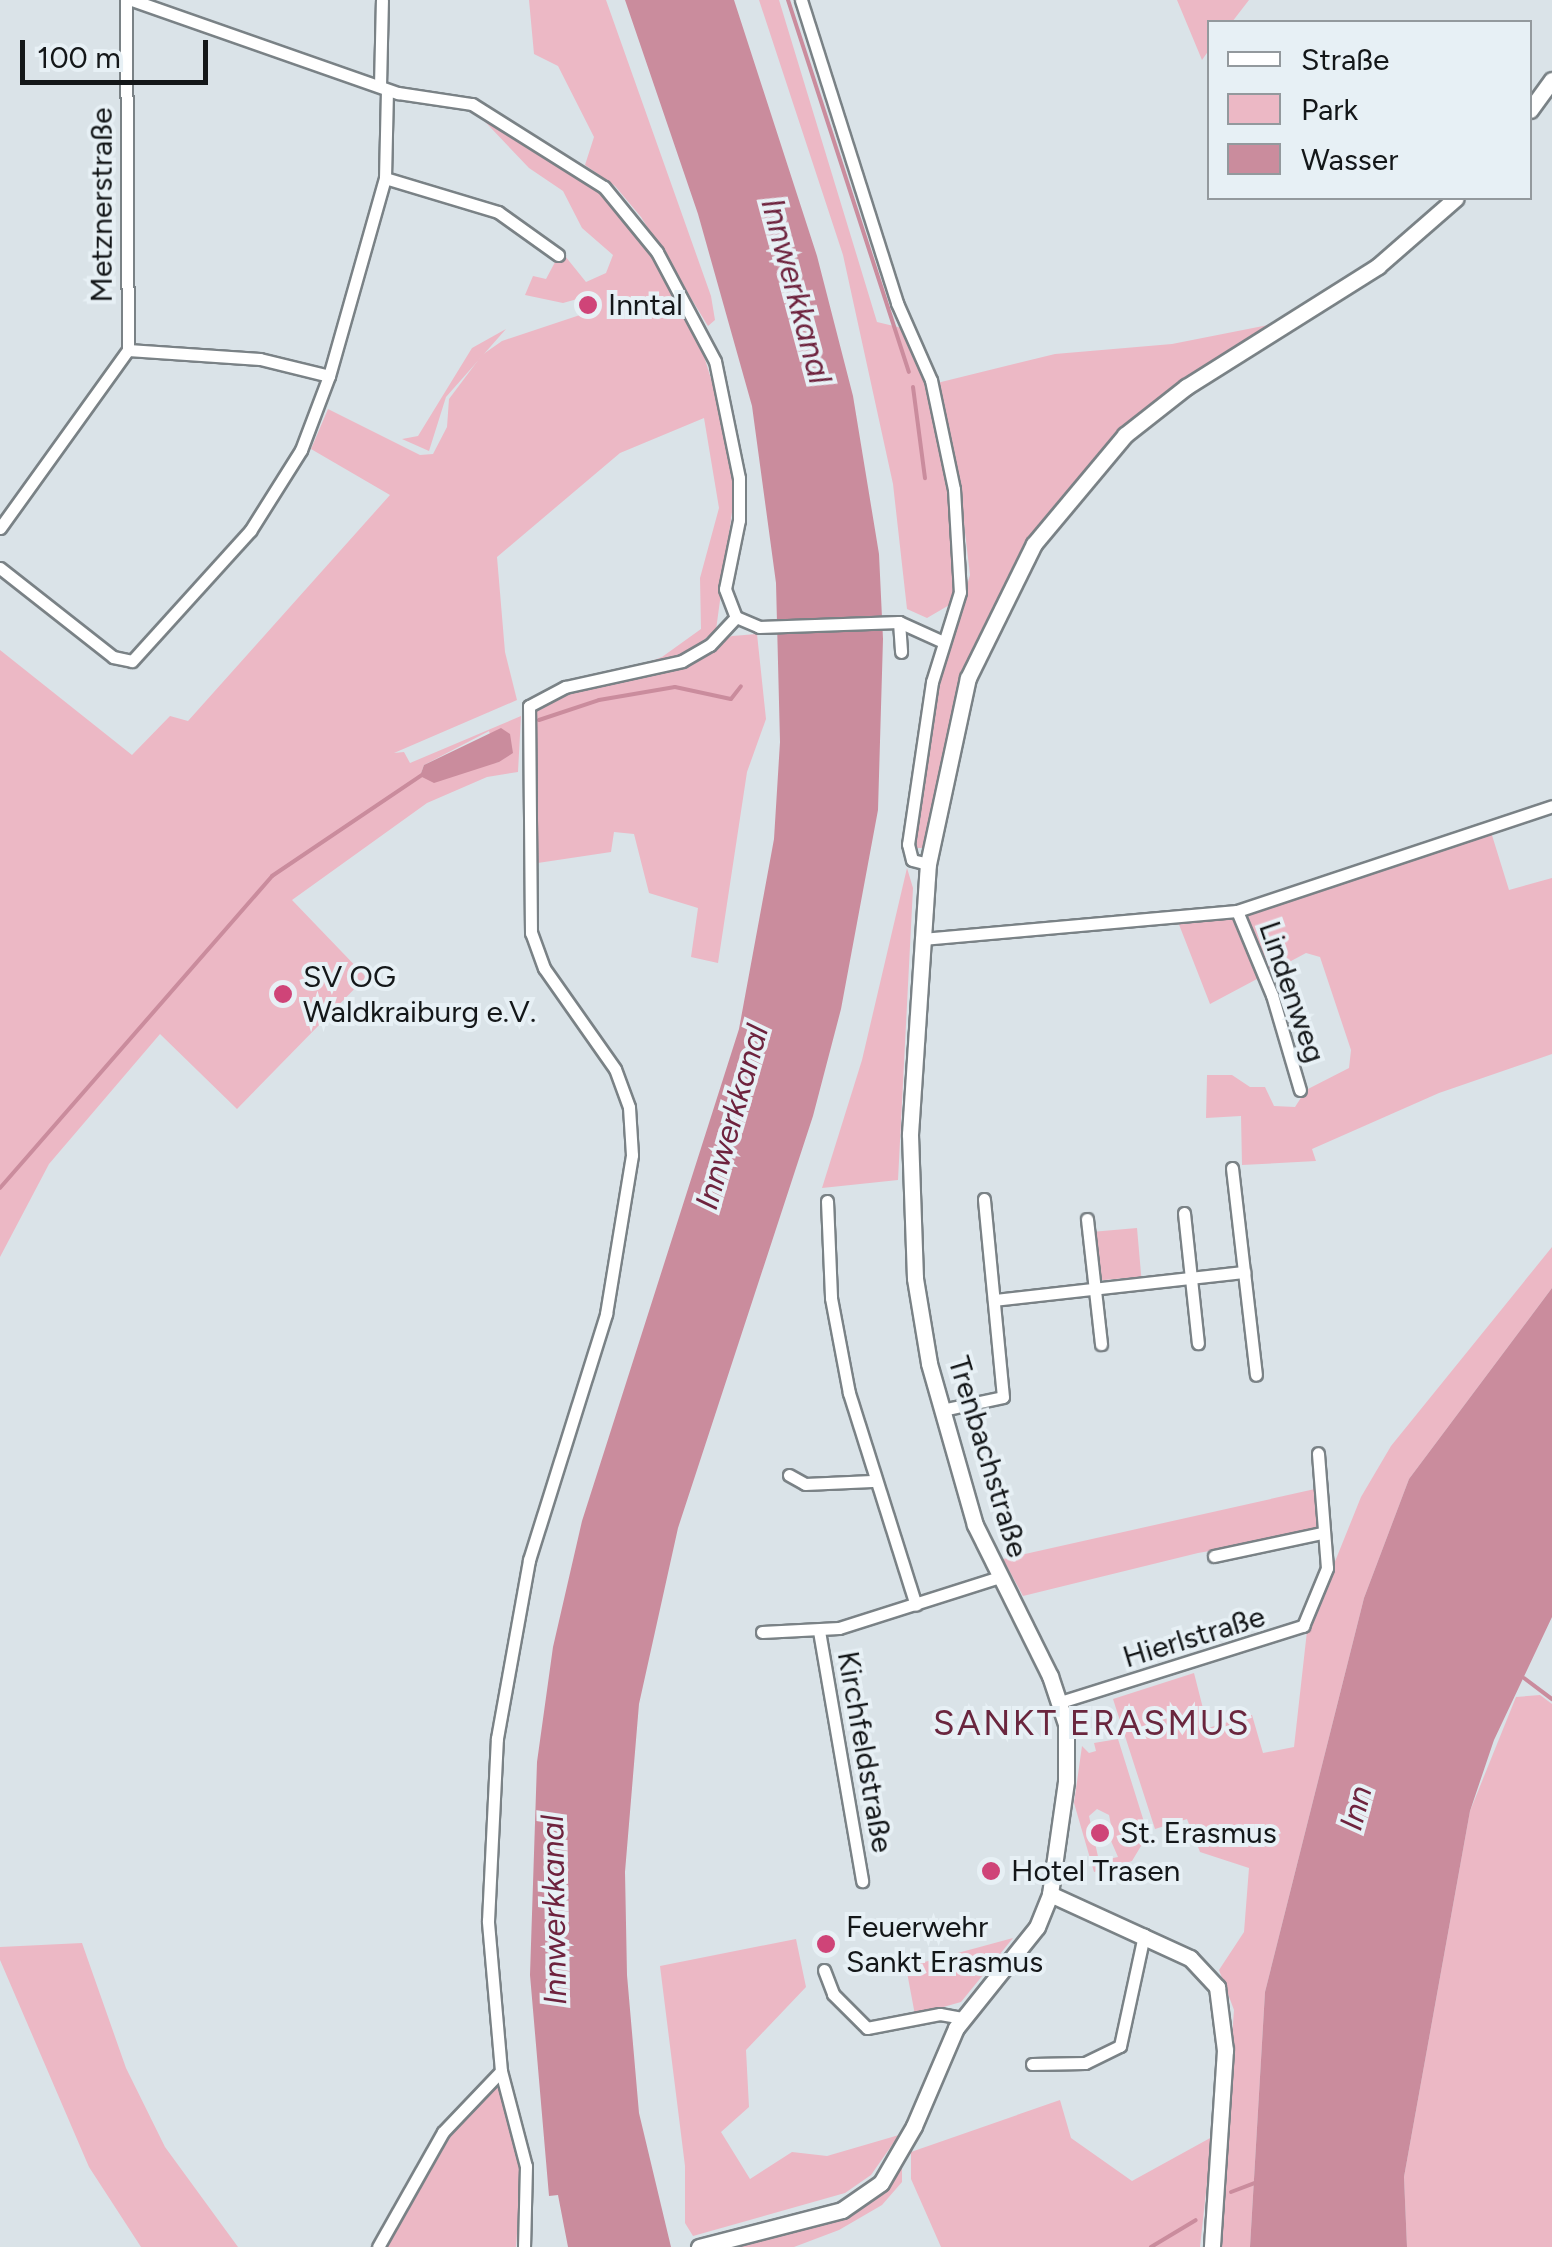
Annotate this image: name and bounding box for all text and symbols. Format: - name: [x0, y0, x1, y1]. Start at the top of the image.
- scale bar: [25, 20, 212, 82]
- legend: [1207, 20, 1532, 200]
- text: 100 m: [37, 39, 121, 76]
- text: Straße: [1301, 41, 1390, 78]
- text: Park: [1301, 91, 1358, 128]
- street label: Metznerstraße: [84, 107, 120, 303]
- text: Wasser: [1301, 141, 1398, 178]
- water label: Innwerkkanal: [753, 194, 839, 388]
- place label: Inntal: [608, 287, 683, 323]
- marker: Inntal: [577, 294, 599, 316]
- street label: Lindenweg: [1251, 917, 1333, 1067]
- place label: SV OG Waldkraiburg e.V.: [303, 959, 536, 1030]
- marker: SV OG Waldkraiburg e.V.: [272, 983, 294, 1005]
- water label: Innwerkkanal: [687, 1020, 777, 1214]
- street label: Trenbachstraße: [940, 1352, 1036, 1562]
- street label: Hierlstraße: [1119, 1598, 1269, 1676]
- street label: Kirchfeldstraße: [830, 1648, 900, 1856]
- district label: SANKT ERASMUS: [933, 1702, 1251, 1744]
- water label: Inn: [1332, 1782, 1380, 1834]
- water label: Innwerkkanal: [533, 1814, 575, 2006]
- place label: St. Erasmus: [1120, 1815, 1277, 1851]
- marker: St. Erasmus: [1089, 1822, 1111, 1844]
- place label: Hotel Trasen: [1011, 1853, 1180, 1889]
- marker: Hotel Trasen: [980, 1860, 1002, 1882]
- place label: Feuerwehr Sankt Erasmus: [846, 1909, 1043, 1980]
- marker: Feuerwehr Sankt Erasmus: [815, 1933, 837, 1955]

